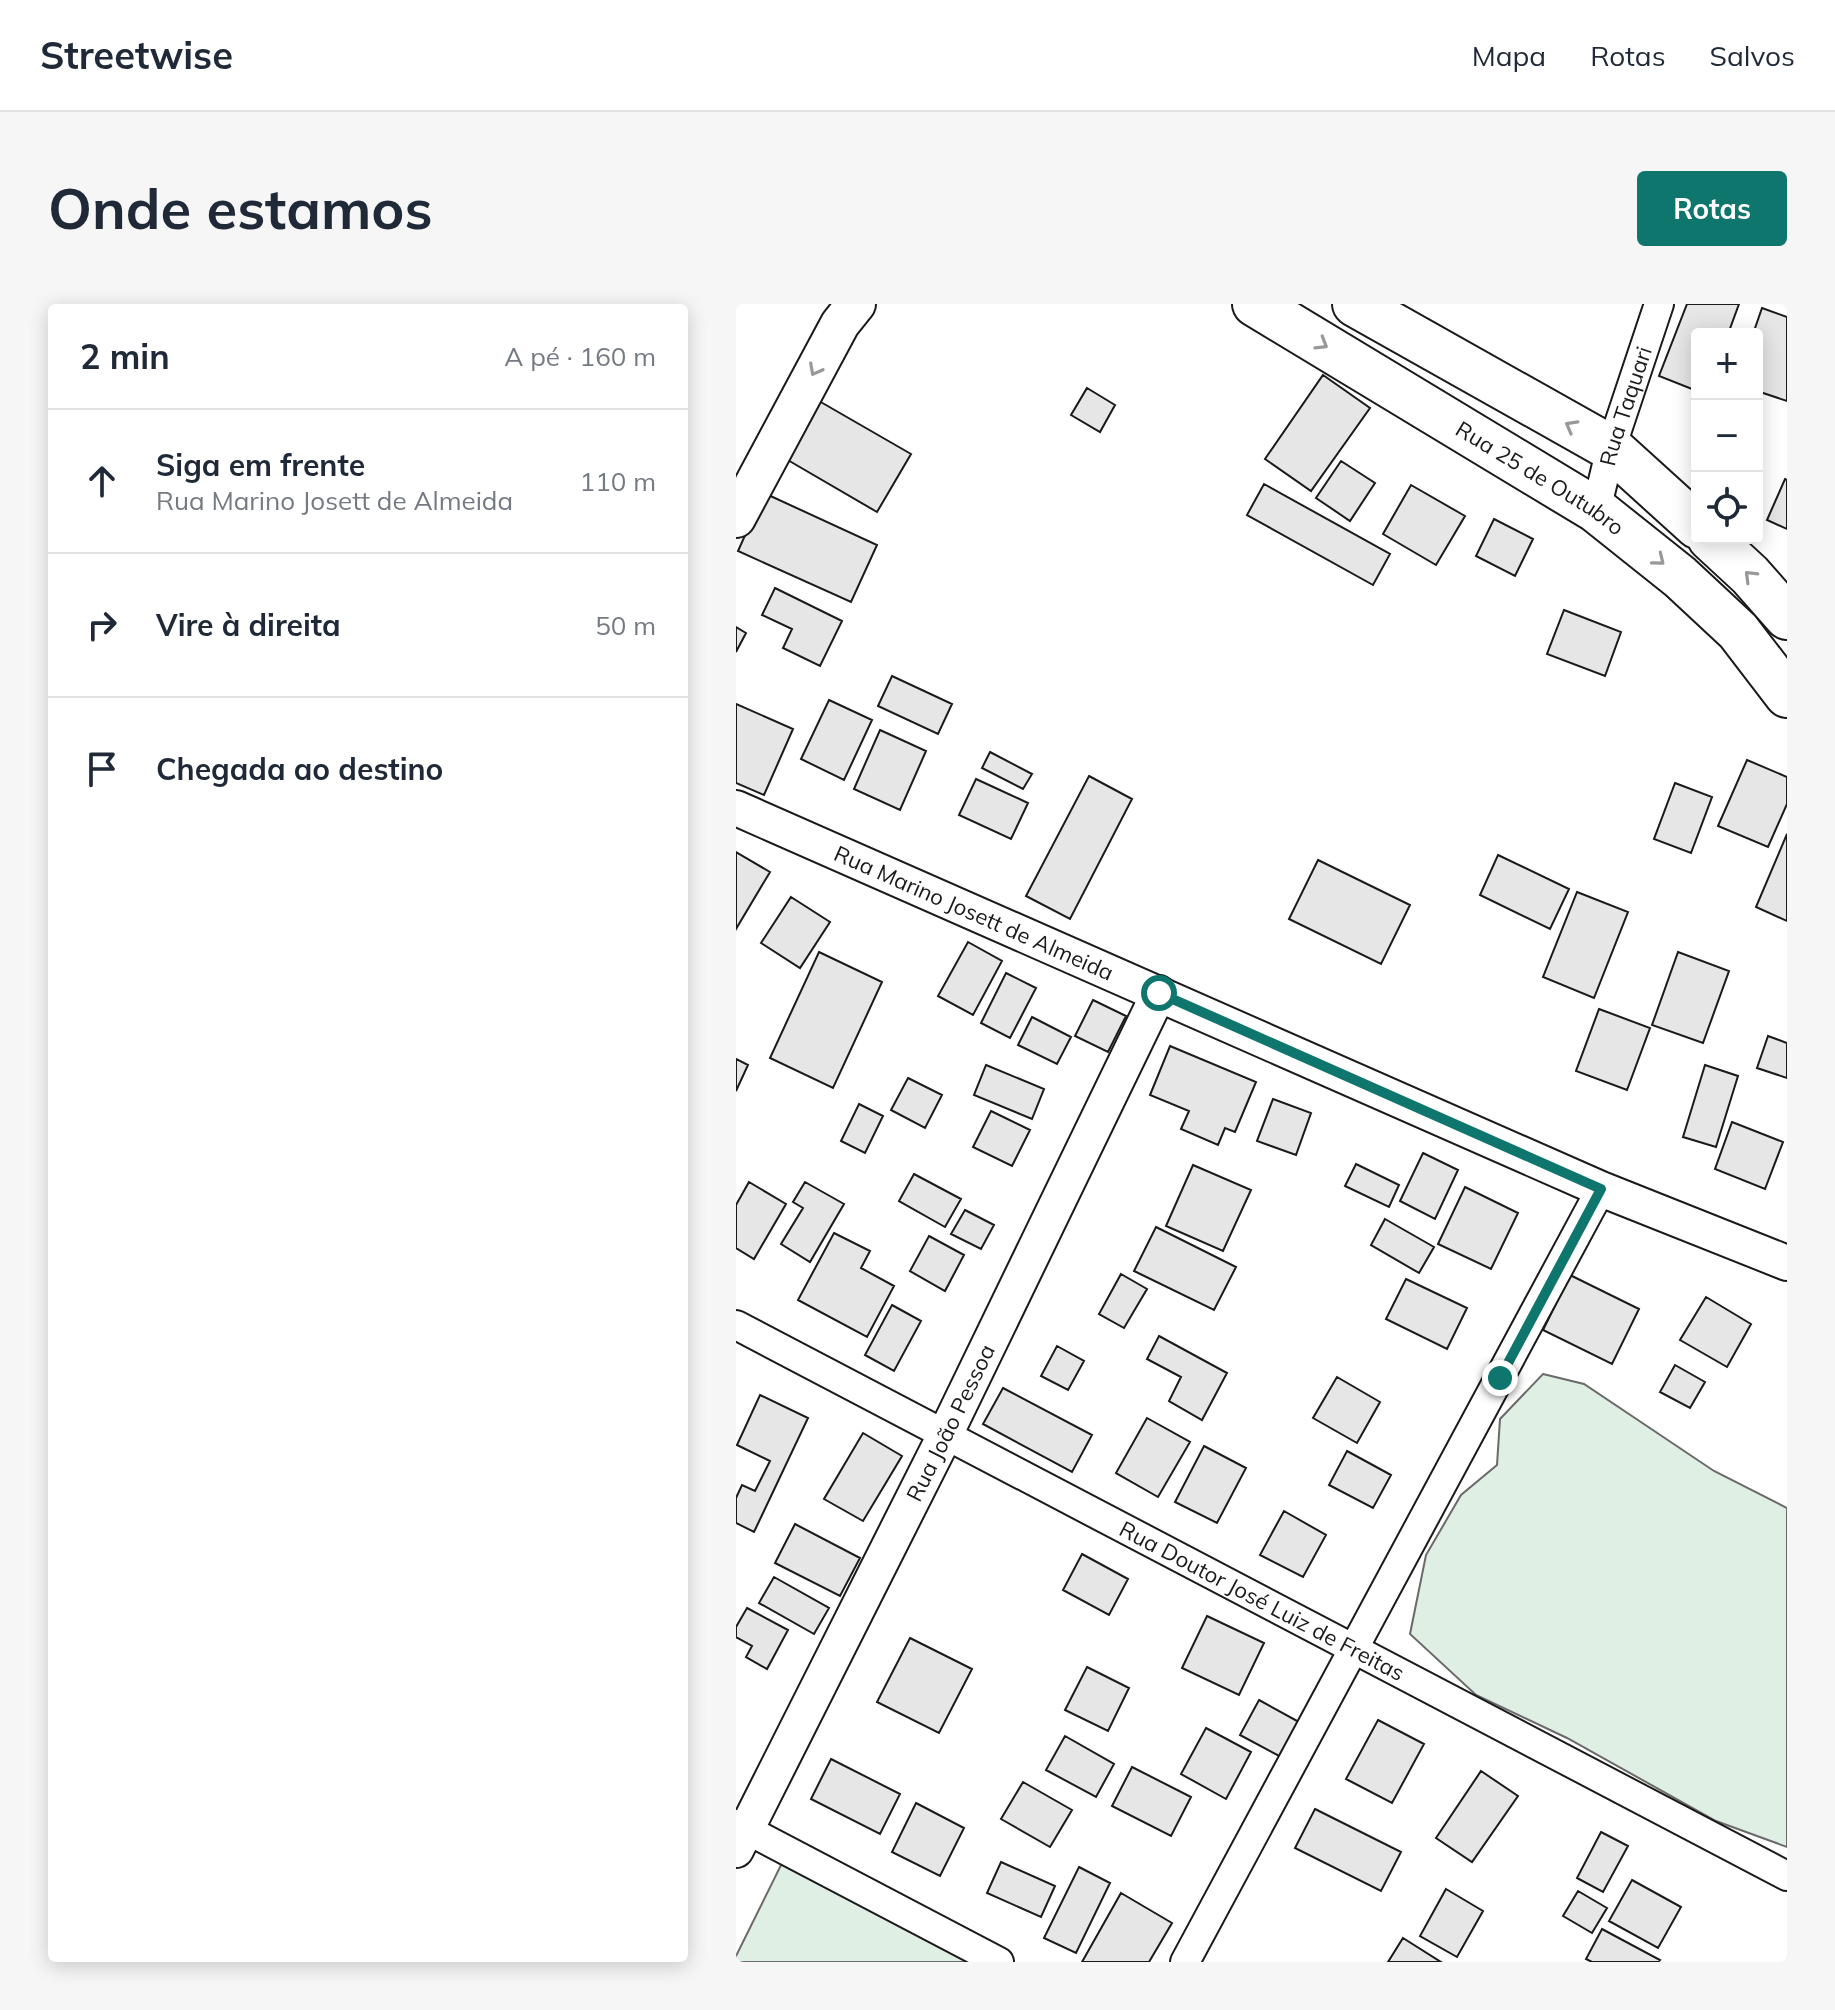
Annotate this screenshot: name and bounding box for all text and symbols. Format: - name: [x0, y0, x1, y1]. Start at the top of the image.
- text: Streetwise: [40, 31, 233, 79]
- text: Mapa: [1472, 38, 1546, 73]
- text: Rotas: [1590, 38, 1666, 73]
- text: Salvos: [1710, 38, 1795, 73]
- button: Rotas: [1637, 171, 1787, 246]
- text: Onde estamos: [48, 173, 433, 243]
- map controls: [1691, 328, 1763, 544]
- button: +: [1691, 328, 1763, 400]
- one-way arrow: [1313, 334, 1328, 350]
- text: 2 min: [80, 335, 170, 378]
- text: A pé · 160 m: [504, 340, 656, 373]
- street label: Rua Taquari: [1593, 343, 1658, 469]
- one-way arrow: [810, 362, 825, 376]
- button: −: [1691, 400, 1763, 472]
- street label: Rua 25 de Outubro: [1451, 415, 1630, 541]
- one-way arrow: [1565, 420, 1580, 436]
- text: Siga em frente: [156, 446, 365, 484]
- icon: ahead: [80, 459, 124, 503]
- text: 110 m: [580, 465, 656, 498]
- button: locate: [1691, 472, 1763, 544]
- text: Rua Marino Josett de Almeida: [156, 484, 513, 517]
- one-way arrow: [1649, 550, 1664, 564]
- one-way arrow: [1745, 571, 1759, 585]
- icon: right: [80, 603, 124, 647]
- text: Vire à direita: [156, 606, 341, 644]
- text: 50 m: [595, 609, 656, 642]
- icon: arrive: [80, 747, 124, 791]
- text: Chegada ao destino: [156, 750, 443, 788]
- street label: Rua Marino Josett de Almeida: [830, 839, 1118, 987]
- route start: [1141, 975, 1177, 1011]
- street label: Rua João Pessoa: [900, 1340, 1001, 1506]
- route end: [1482, 1360, 1518, 1396]
- street label: Rua Doutor José Luiz de Freitas: [1115, 1515, 1409, 1687]

